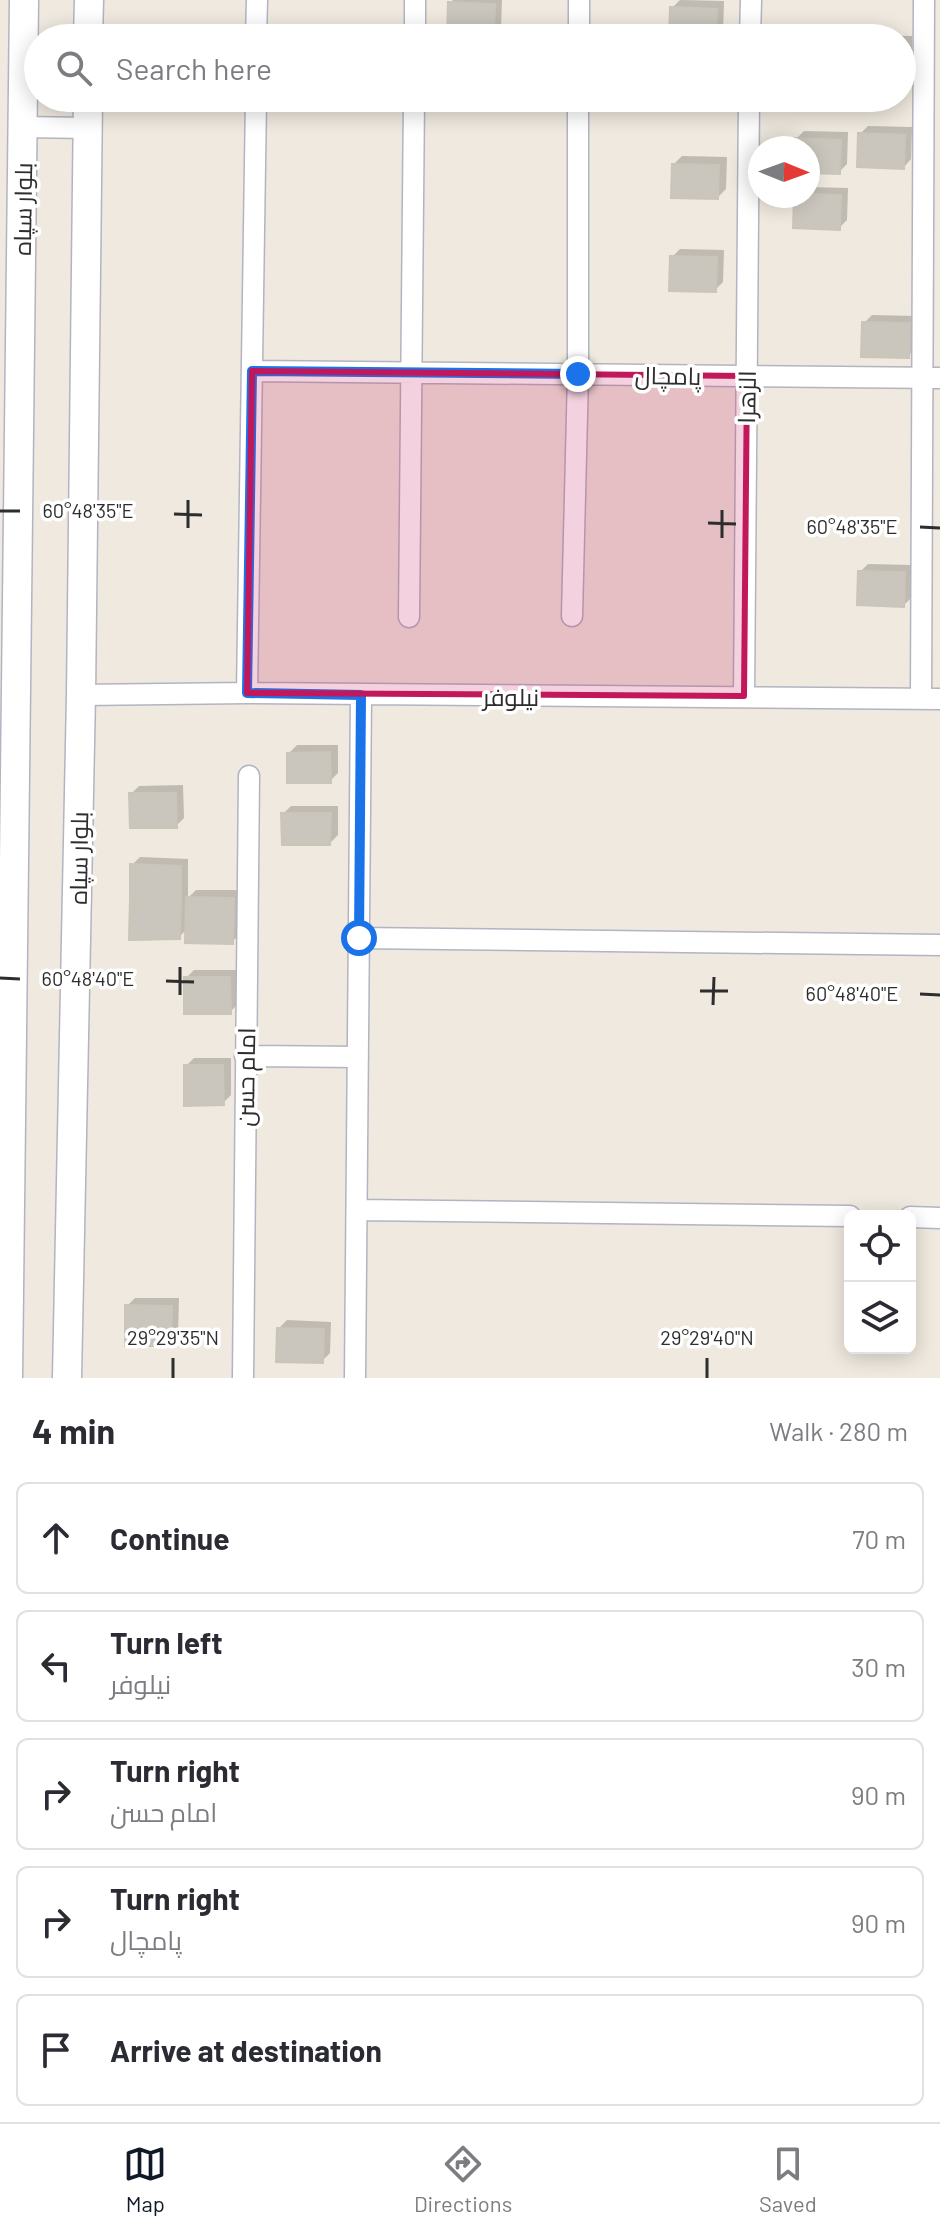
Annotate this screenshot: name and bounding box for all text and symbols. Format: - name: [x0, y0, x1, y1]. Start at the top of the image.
- search box: [24, 24, 916, 112]
- icon: search: [52, 46, 96, 90]
- text: Search here: [116, 50, 272, 86]
- north arrow: [748, 136, 820, 208]
- street label: بلوار سپاه: [7, 162, 39, 256]
- route end: [560, 356, 596, 392]
- street label: پامچال: [634, 360, 702, 393]
- street label: الزهرا: [731, 370, 761, 424]
- text: 60°48'35"E: [42, 498, 134, 522]
- text: 60°48'35"E: [806, 514, 898, 538]
- street label: نیلوفر: [481, 682, 539, 711]
- street label: بلوار سپاه: [63, 811, 95, 905]
- route start: [341, 920, 377, 956]
- text: 60°48'40"E: [42, 966, 134, 990]
- text: 60°48'40"E: [806, 981, 898, 1005]
- street label: امام حسن: [230, 1027, 263, 1127]
- map controls: [844, 1210, 916, 1354]
- button: locate: [844, 1210, 916, 1282]
- button: layers: [844, 1282, 916, 1354]
- text: 29°29'35"N: [127, 1325, 219, 1349]
- text: 29°29'40"N: [660, 1325, 754, 1349]
- text: 4 min: [32, 1410, 115, 1451]
- text: Walk · 280 m: [769, 1415, 908, 1446]
- icon: ahead: [34, 1516, 78, 1560]
- text: Continue: [110, 1520, 230, 1556]
- text: 70 m: [852, 1523, 906, 1554]
- text: Turn left: [110, 1624, 223, 1660]
- icon: left: [34, 1644, 78, 1688]
- text: 30 m: [851, 1651, 906, 1682]
- text: نیلوفر: [110, 1668, 171, 1699]
- text: Turn right: [110, 1752, 240, 1788]
- icon: right: [34, 1772, 78, 1816]
- text: 90 m: [851, 1779, 906, 1810]
- text: امام حسن: [110, 1796, 217, 1827]
- text: Turn right: [110, 1880, 240, 1916]
- icon: right: [34, 1900, 78, 1944]
- text: 90 m: [851, 1907, 906, 1938]
- text: پامچال: [110, 1924, 182, 1955]
- icon: arrive: [34, 2028, 78, 2072]
- text: Arrive at destination: [110, 2032, 382, 2068]
- tab: Map: [123, 2142, 167, 2216]
- tab: Directions: [414, 2142, 512, 2216]
- tab: Saved: [759, 2142, 817, 2216]

